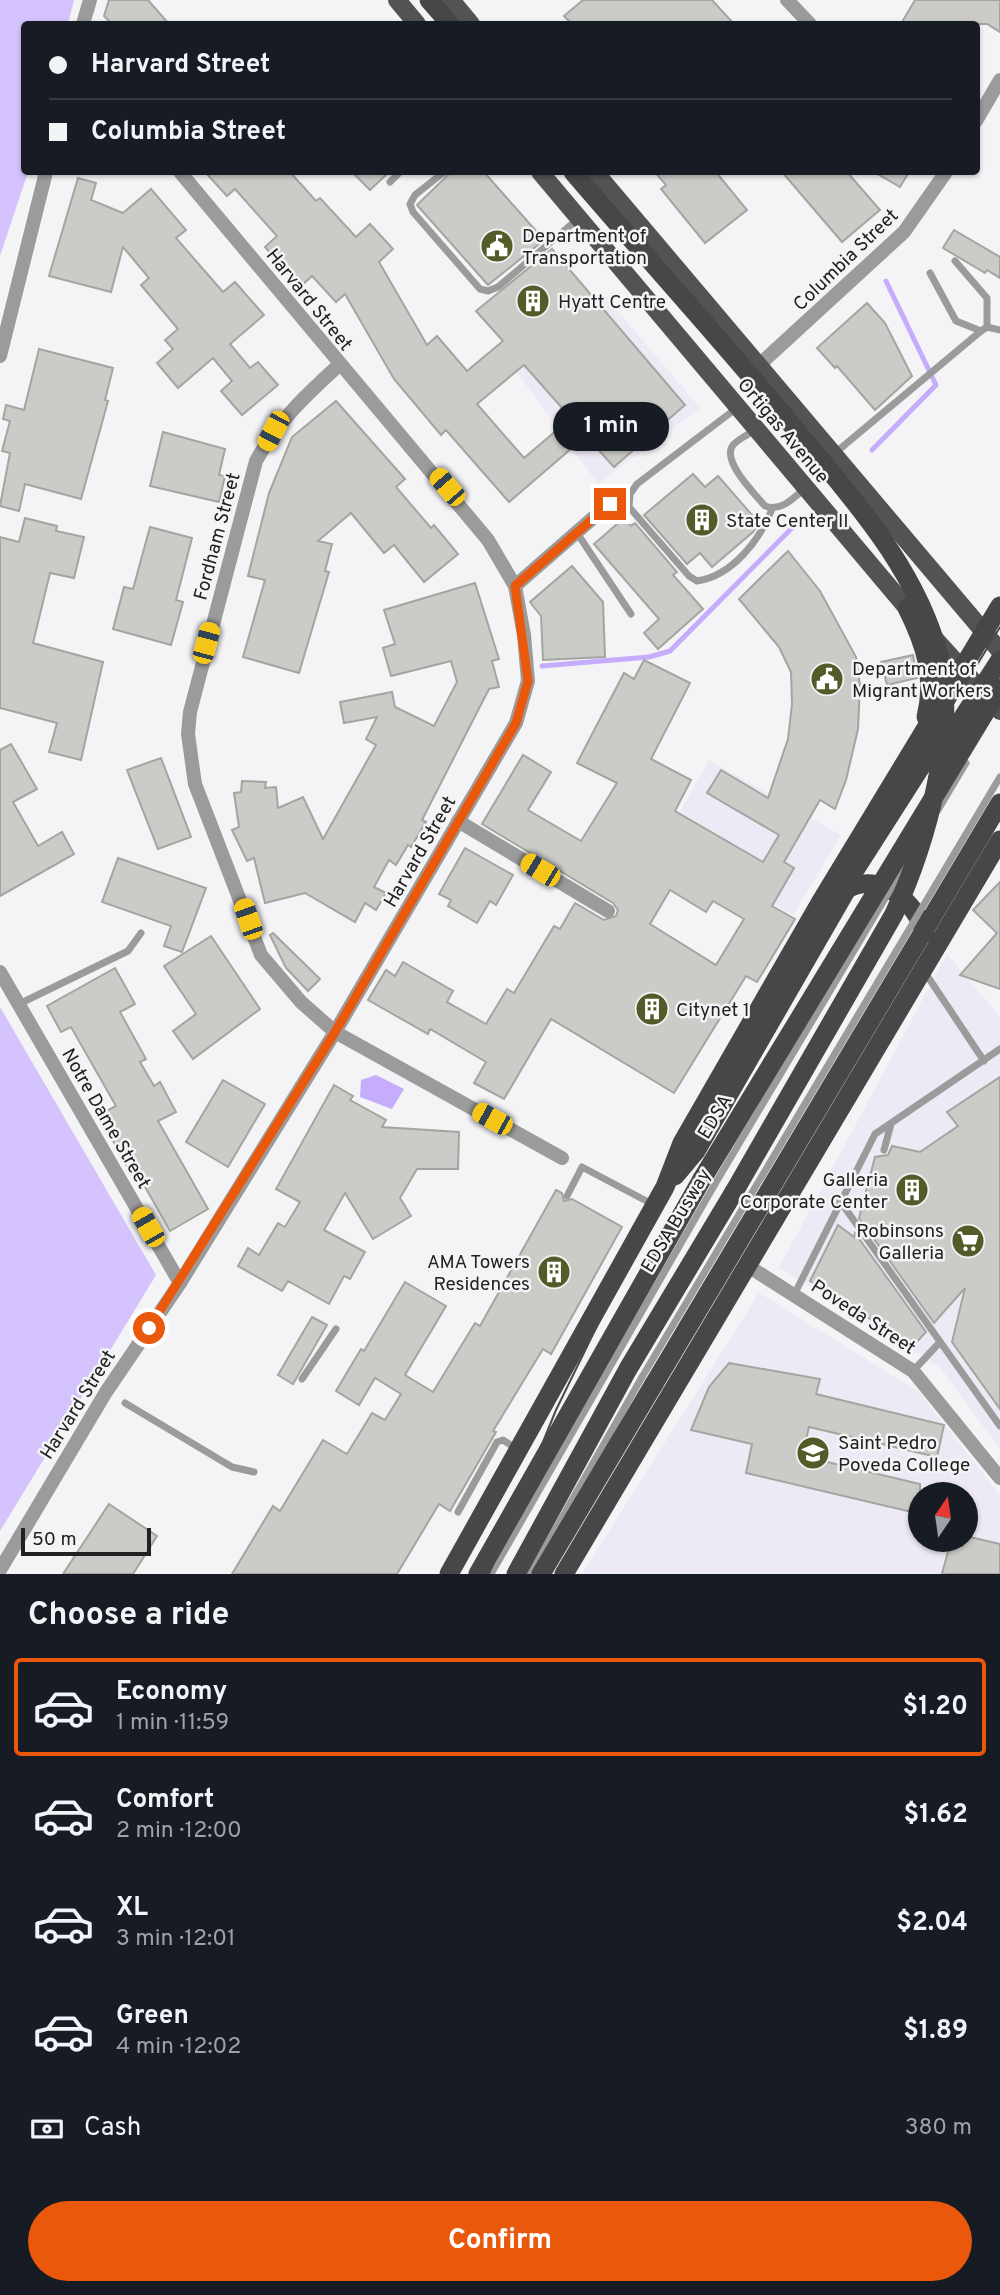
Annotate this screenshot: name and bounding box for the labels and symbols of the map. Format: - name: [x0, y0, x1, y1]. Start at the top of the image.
- street label: Columbia Street: [789, 204, 904, 317]
- place label: Department of Transportation: [522, 225, 647, 271]
- public building icon: Department of Transportation: [478, 227, 516, 265]
- street label: Harvard Street: [260, 244, 357, 356]
- building icon: Hyatt Centre: [514, 282, 552, 320]
- place label: Hyatt Centre: [558, 291, 666, 315]
- street label: Ortigas Avenue: [731, 374, 834, 489]
- callout: 1 min: [552, 402, 668, 452]
- car: [254, 408, 293, 454]
- car: [426, 464, 469, 510]
- street label: Fordham Street: [189, 470, 246, 603]
- route end: [594, 488, 626, 520]
- building icon: State Center II: [683, 501, 721, 539]
- place label: State Center II: [726, 510, 849, 534]
- car: [191, 620, 222, 666]
- place label: Department of Migrant Workers: [852, 658, 991, 704]
- public building icon: Department of Migrant Workers: [808, 660, 846, 698]
- street label: Harvard Street: [379, 792, 462, 912]
- car: [517, 850, 564, 890]
- car: [232, 896, 265, 942]
- building icon: Citynet 1: [633, 990, 671, 1028]
- place label: Citynet 1: [676, 999, 750, 1023]
- street label: Notre Dame Street: [55, 1045, 155, 1193]
- street label: EDSA: [693, 1090, 738, 1144]
- car: [469, 1100, 516, 1138]
- street label: EDSA Busway: [636, 1165, 717, 1277]
- place label: Galleria Corporate Center: [740, 1169, 889, 1215]
- building icon: Galleria Corporate Center: [893, 1171, 931, 1209]
- car: [129, 1204, 168, 1250]
- place label: Robinsons Galleria: [856, 1220, 944, 1266]
- supermarket icon: Robinsons Galleria: [949, 1222, 987, 1260]
- place label: AMA Towers Residences: [427, 1251, 530, 1297]
- building icon: AMA Towers Residences: [535, 1253, 573, 1291]
- street label: Poveda Street: [806, 1275, 920, 1360]
- route start: [133, 1312, 165, 1344]
- street label: Harvard Street: [36, 1346, 122, 1464]
- place label: Saint Pedro Poveda College: [838, 1432, 970, 1478]
- school or university icon: Saint Pedro Poveda College: [794, 1434, 832, 1472]
- north arrow: [908, 1482, 978, 1552]
- scale bar: [21, 1525, 150, 1557]

